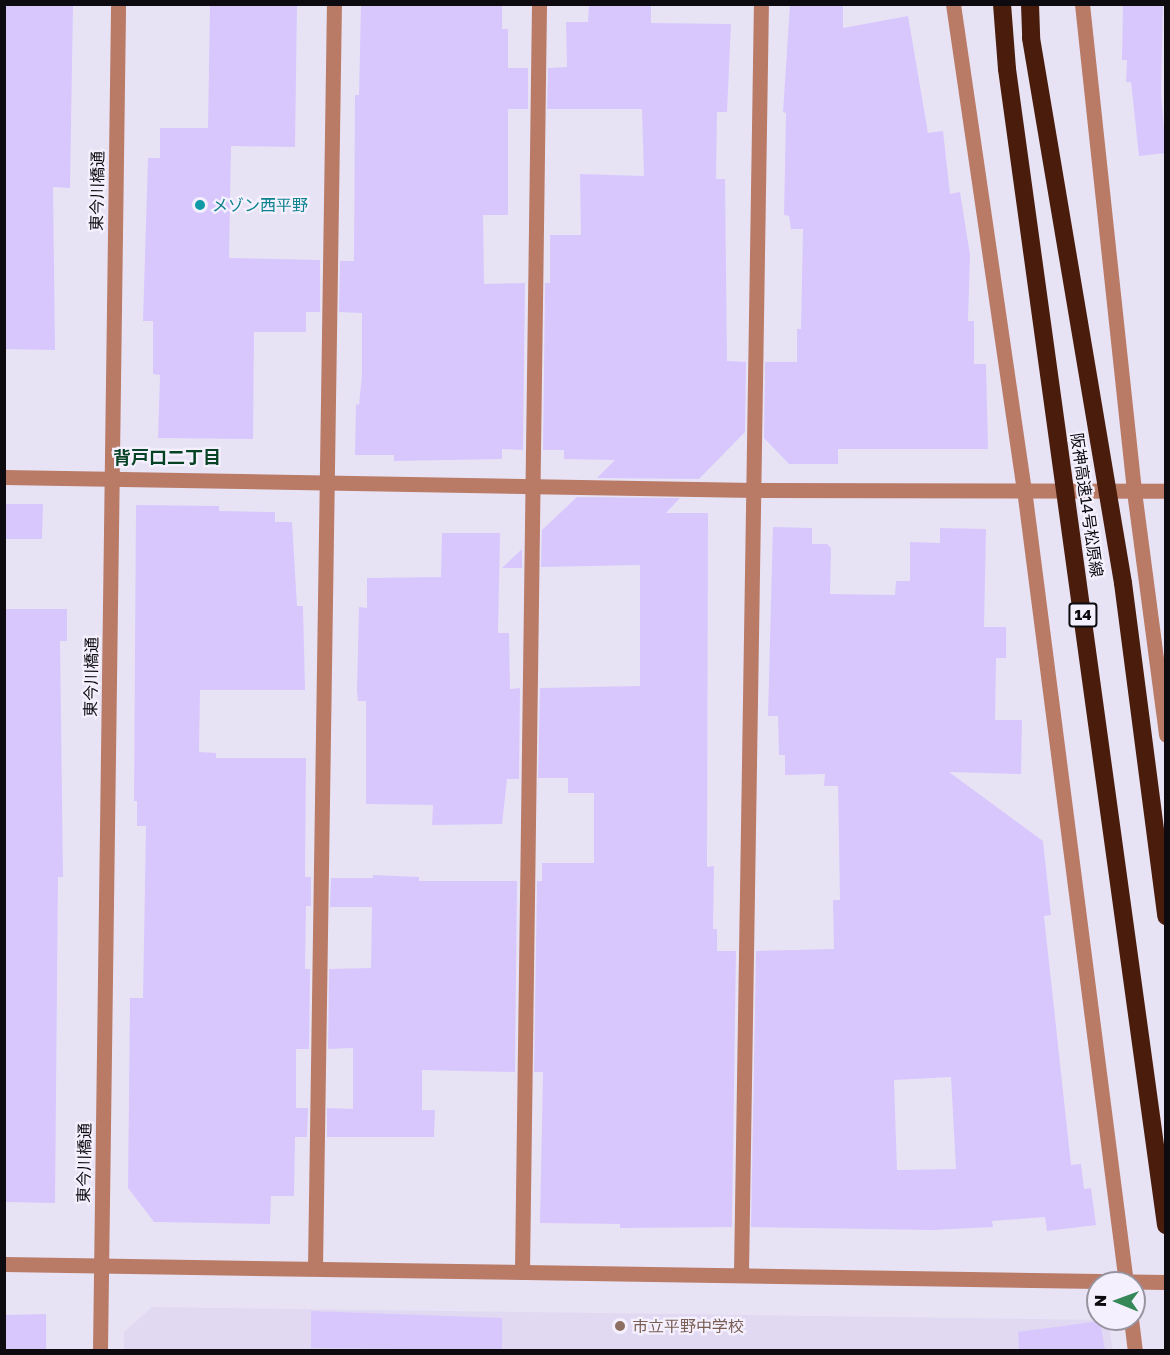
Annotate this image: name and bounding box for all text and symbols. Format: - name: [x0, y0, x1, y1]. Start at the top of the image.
- street label: 東今川橋通: [87, 151, 107, 231]
- place label: メゾン西平野: [212, 195, 308, 215]
- marker: メゾン西平野: [193, 198, 207, 212]
- street label: 阪神高速14号松原線: [1067, 432, 1107, 578]
- district label: 背戸口二丁目: [113, 446, 221, 468]
- road number: 14: [1068, 603, 1098, 627]
- street label: 東今川橋通: [81, 637, 101, 717]
- street label: 東今川橋通: [74, 1123, 94, 1203]
- north arrow: [1086, 1271, 1146, 1331]
- text: N: [1090, 1294, 1110, 1307]
- place label: 市立平野中学校: [632, 1316, 744, 1336]
- marker: 市立平野中学校: [613, 1319, 627, 1333]

